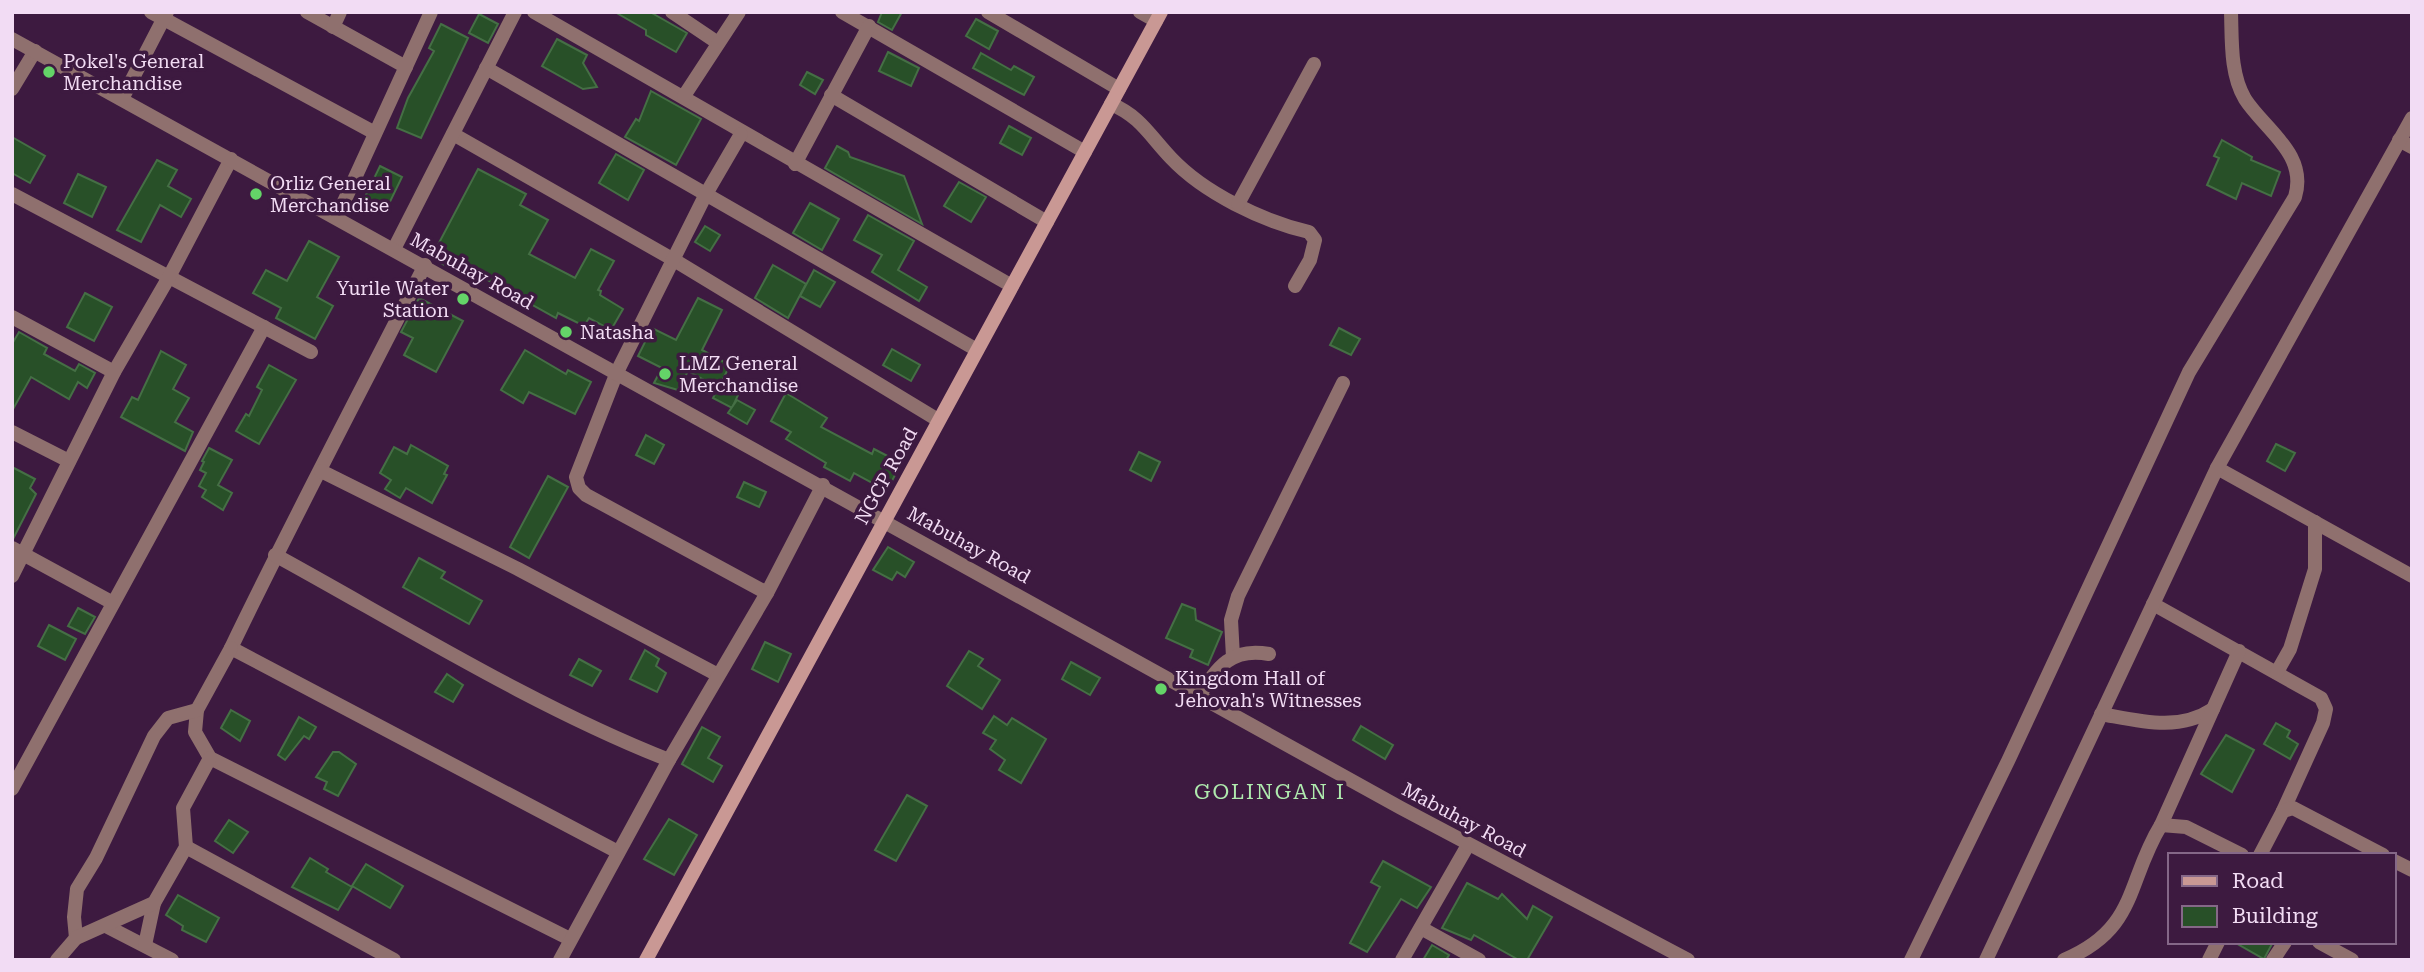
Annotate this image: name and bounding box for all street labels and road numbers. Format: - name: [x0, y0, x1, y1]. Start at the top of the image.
- street label: Mabuhay Road: [406, 228, 538, 314]
- street label: NGCP Road: [850, 423, 922, 529]
- street label: Mabuhay Road: [903, 502, 1035, 588]
- street label: Mabuhay Road: [1398, 778, 1530, 862]

